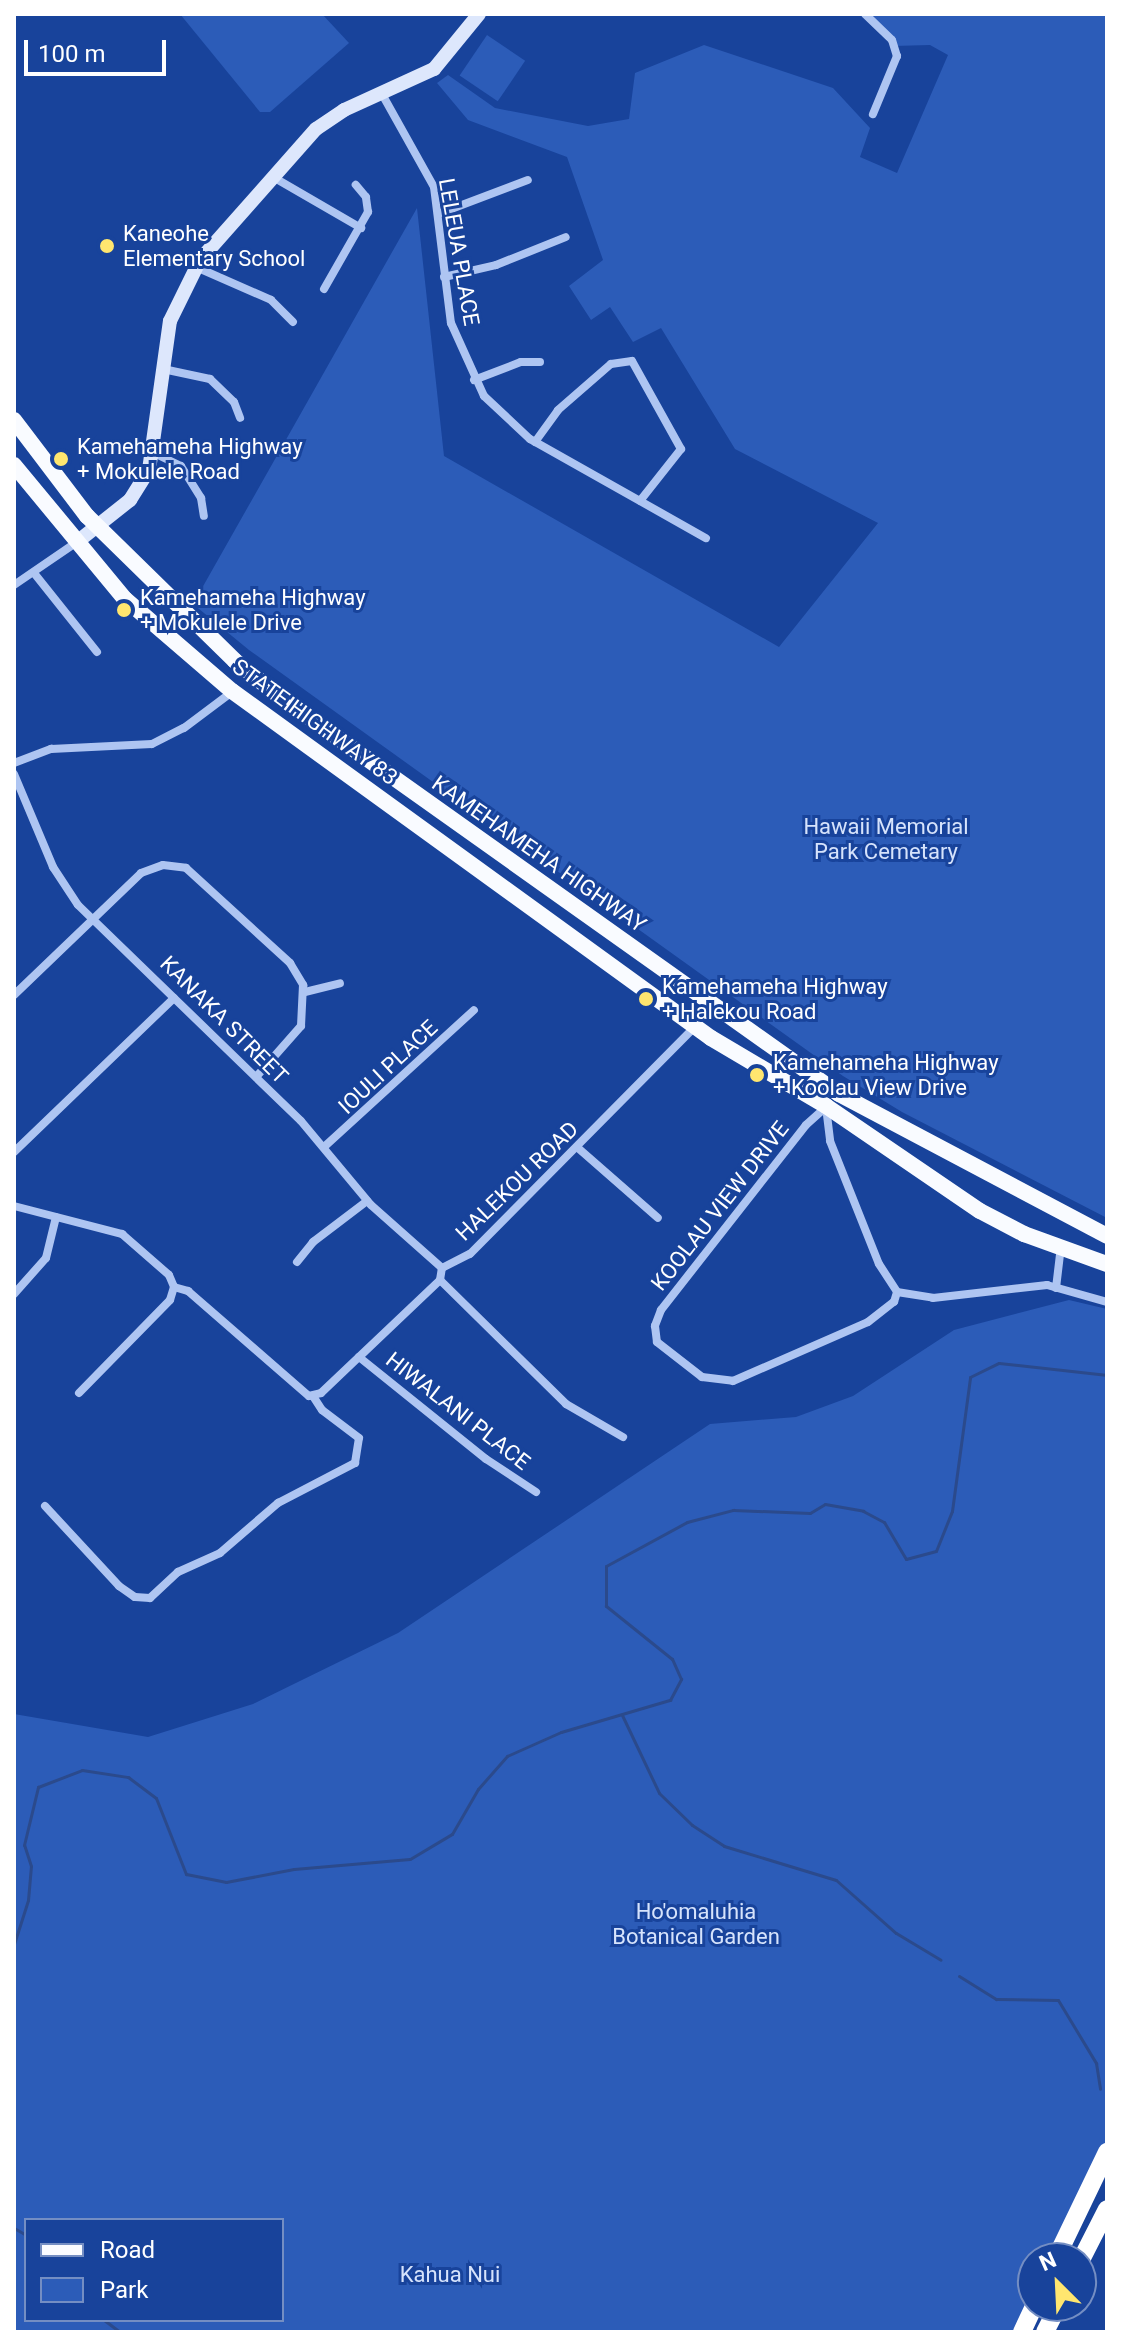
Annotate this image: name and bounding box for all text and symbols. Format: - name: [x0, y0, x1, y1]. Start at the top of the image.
- scale bar: [28, 24, 170, 74]
- text: 100 m: [38, 40, 105, 68]
- street label: LELEUA PLACE: [433, 176, 485, 328]
- place label: Kaneohe Elementary School: [123, 220, 305, 272]
- marker: Kaneohe Elementary School: [98, 237, 116, 255]
- place label: Kamehameha Highway + Mokulele Road: [77, 433, 303, 484]
- marker: Kamehameha Highway + Mokulele Road: [52, 450, 70, 468]
- place label: Kamehameha Highway + Mokulele Drive: [140, 584, 366, 636]
- marker: Kamehameha Highway + Mokulele Drive: [115, 601, 133, 619]
- street label: STATE HIGHWAY 83: [227, 653, 403, 791]
- street label: KAMEHAMEHA HIGHWAY: [427, 770, 651, 938]
- park label: Hawaii Memorial Park Cemetary: [803, 813, 969, 864]
- street label: KANAKA STREET: [155, 951, 293, 1089]
- place label: Kamehameha Highway + Halekou Road: [662, 973, 888, 1024]
- marker: Kamehameha Highway + Halekou Road: [637, 990, 655, 1008]
- street label: IOULI PLACE: [333, 1014, 443, 1120]
- place label: Kamehameha Highway + Koolau View Drive: [773, 1049, 999, 1100]
- marker: Kamehameha Highway + Koolau View Drive: [748, 1066, 766, 1084]
- street label: HALEKOU ROAD: [450, 1116, 584, 1246]
- street label: KOOLAU VIEW DRIVE: [646, 1116, 794, 1296]
- street label: HIWALANI PLACE: [381, 1347, 535, 1475]
- park label: Ho'omaluhia Botanical Garden: [612, 1898, 780, 1950]
- legend: [24, 2218, 284, 2322]
- text: Road: [100, 2236, 155, 2264]
- north arrow: [1017, 2242, 1097, 2322]
- text: N: [1036, 2247, 1060, 2276]
- park label: Kahua Nui: [400, 2262, 500, 2288]
- text: Park: [100, 2276, 148, 2304]

